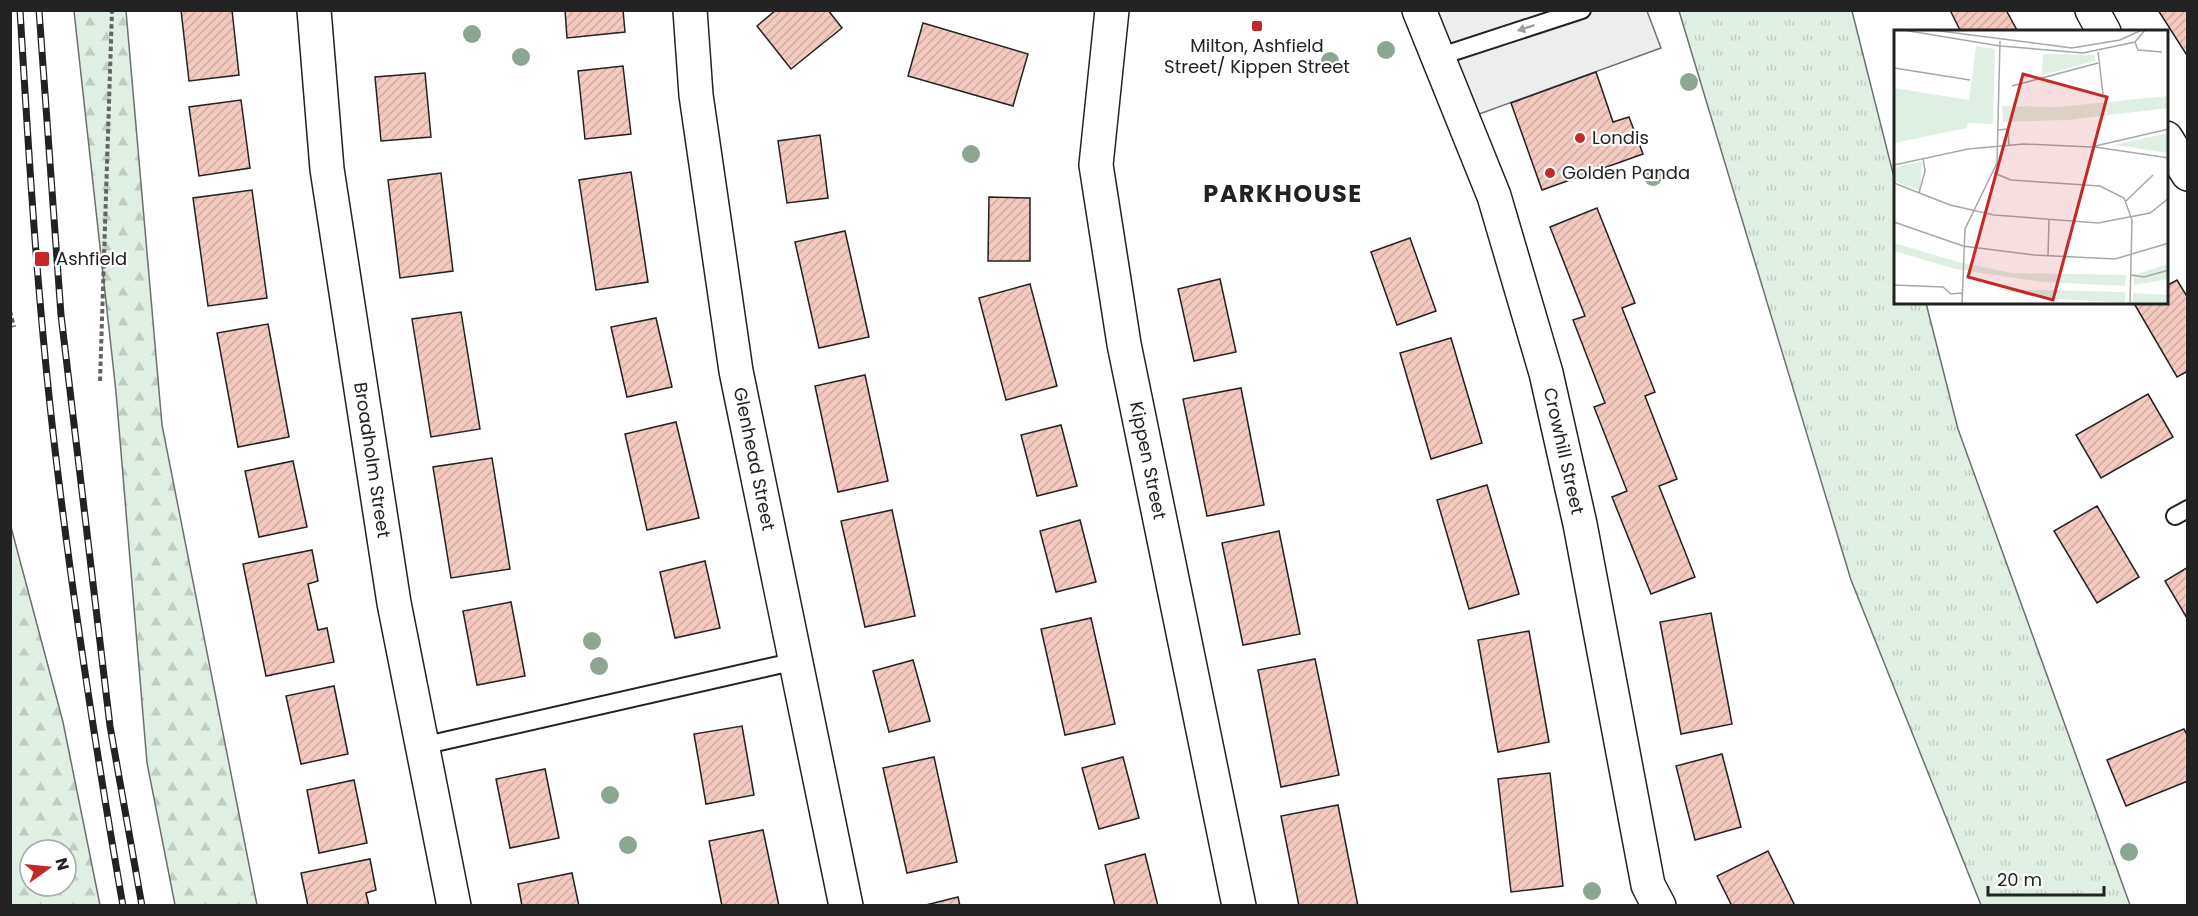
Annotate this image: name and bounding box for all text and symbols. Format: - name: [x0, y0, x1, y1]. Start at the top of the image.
- marker: Milton, Ashfield Street/ Kippen Street: [1250, 19, 1264, 33]
- one-way arrow: [1517, 24, 1535, 33]
- inset map: [1894, 30, 2168, 304]
- place label: Milton, Ashfield Street/ Kippen Street: [1164, 33, 1350, 79]
- place label: Londis: [1592, 125, 1649, 150]
- marker: Londis: [1573, 131, 1587, 145]
- place label: Golden Panda: [1562, 160, 1690, 185]
- marker: Golden Panda: [1543, 166, 1557, 180]
- district label: PARKHOUSE: [1203, 177, 1363, 210]
- place label: Ashfield: [56, 246, 127, 271]
- marker: Ashfield: [33, 250, 51, 268]
- street label: Broadholm Street: [348, 380, 397, 540]
- street label: Glenhead Street: [728, 385, 782, 533]
- street label: Crowhill Street: [1538, 385, 1590, 517]
- street label: Kippen Street: [1124, 399, 1173, 522]
- north arrow: [18, 838, 78, 898]
- text: N: [49, 855, 75, 873]
- scale bar: [1988, 859, 2104, 897]
- text: 20 m: [1997, 867, 2042, 892]

